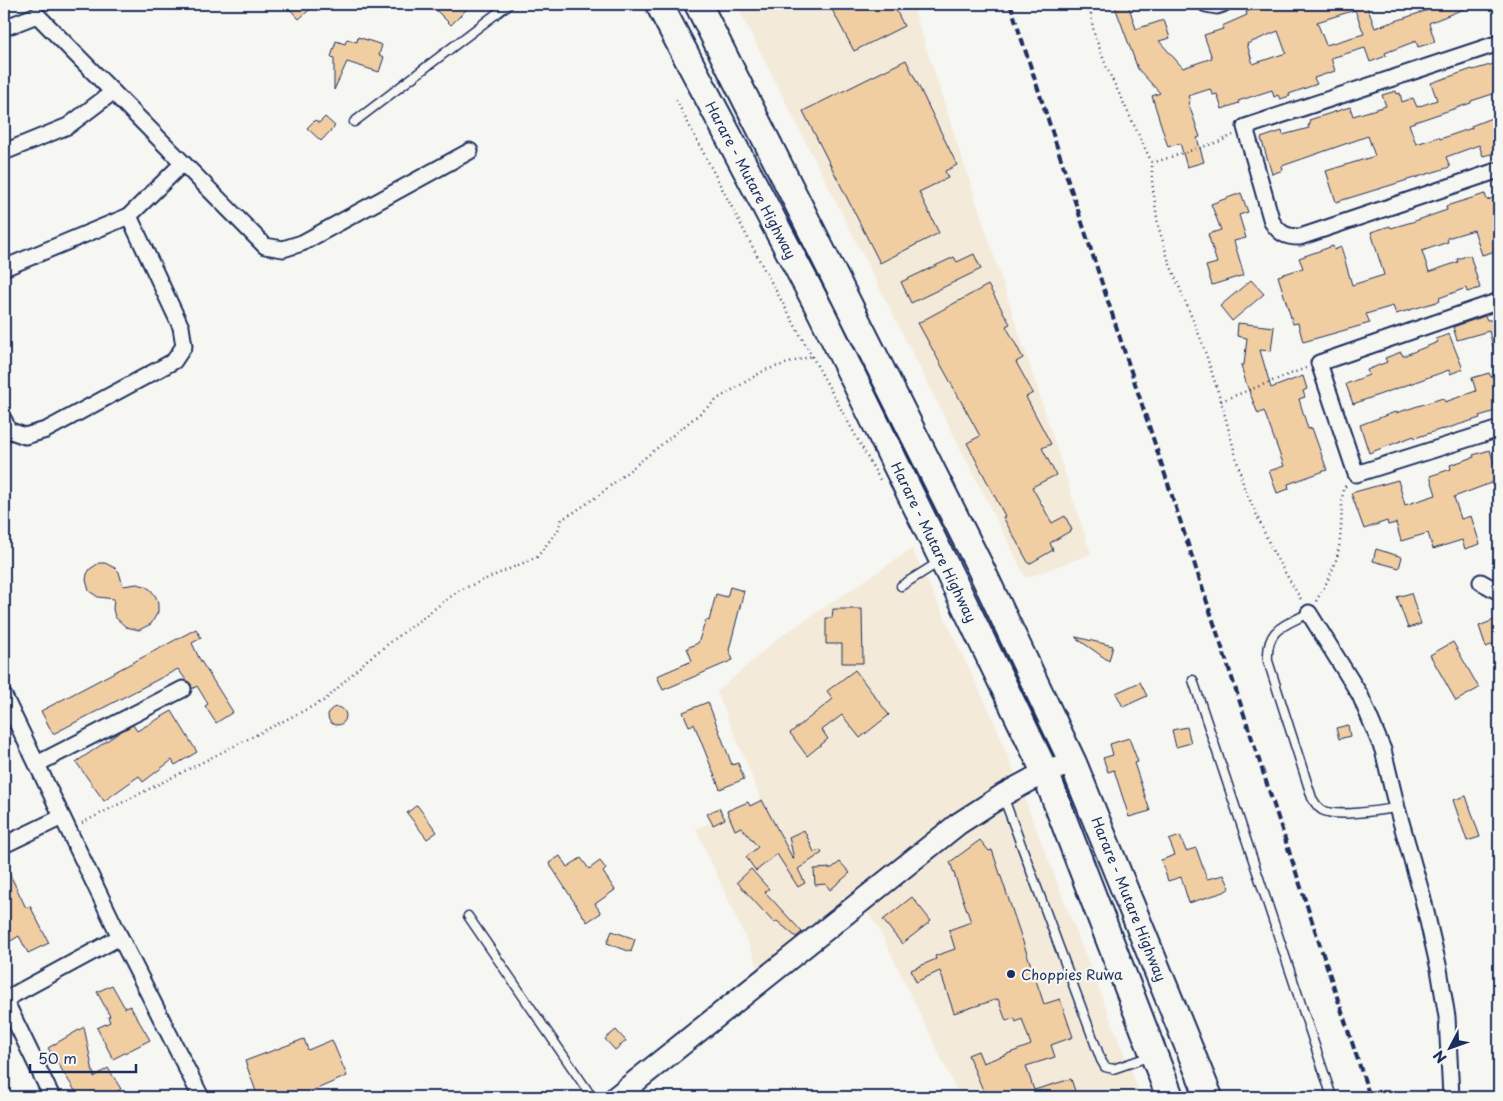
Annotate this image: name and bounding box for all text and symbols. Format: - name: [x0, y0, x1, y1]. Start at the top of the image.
- street label: Harare - Mutare Highway: [700, 97, 802, 263]
- street label: Harare - Mutare Highway: [886, 458, 982, 626]
- street label: Harare - Mutare Highway: [1086, 814, 1172, 984]
- place label: Choppies Ruwa: [1021, 964, 1123, 985]
- marker: Choppies Ruwa: [1005, 968, 1017, 980]
- north arrow: [1426, 1024, 1476, 1074]
- scale bar: [30, 1041, 136, 1073]
- text: 50 m: [38, 1046, 77, 1069]
- text: N: [1428, 1046, 1451, 1068]

